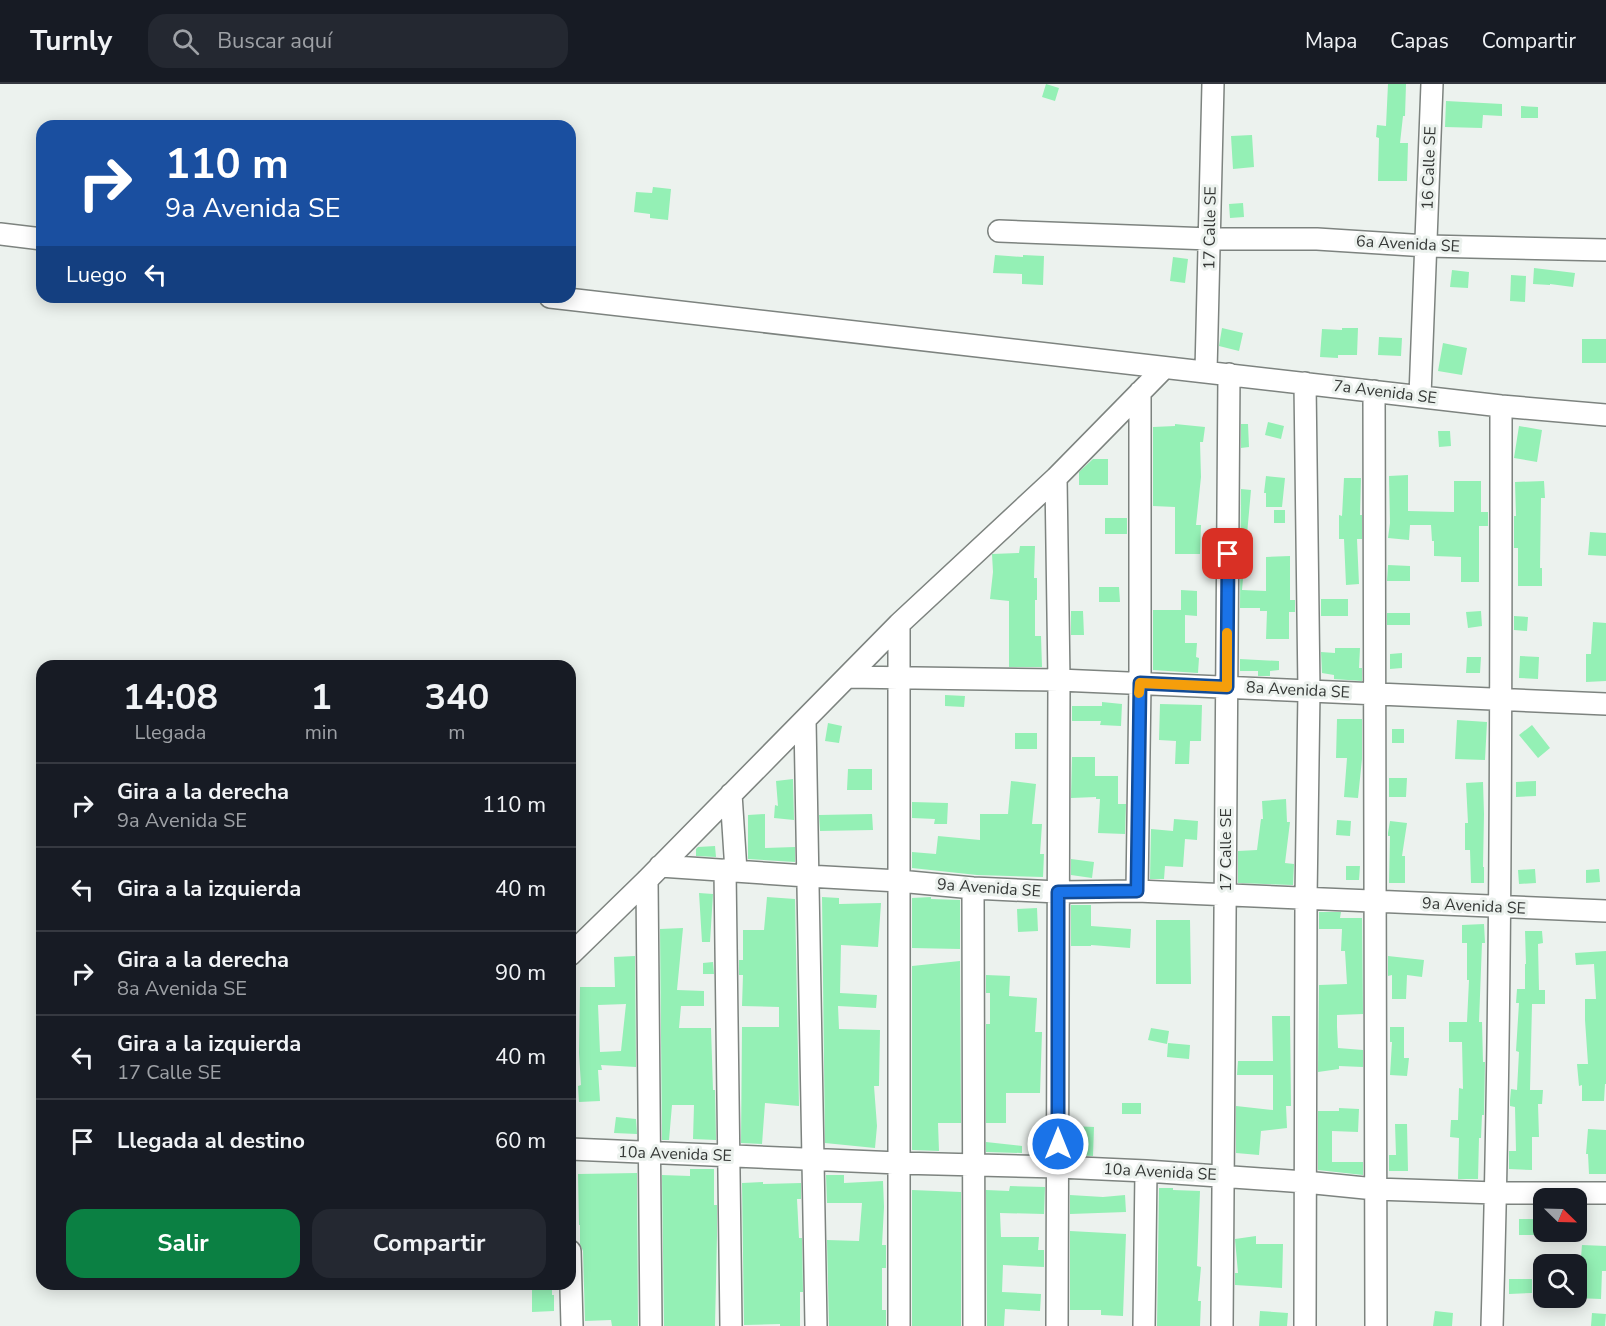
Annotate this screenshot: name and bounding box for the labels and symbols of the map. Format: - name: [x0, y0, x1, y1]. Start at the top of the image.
- street label: 16 Calle SE: [1417, 126, 1441, 210]
- street label: 17 Calle SE: [1198, 186, 1222, 270]
- street label: 6a Avenida SE: [1356, 230, 1460, 258]
- street label: 7a Avenida SE: [1332, 375, 1438, 409]
- pin: [1202, 528, 1253, 579]
- street label: 8a Avenida SE: [1246, 676, 1350, 704]
- street label: 17 Calle SE: [1215, 808, 1237, 892]
- street label: 9a Avenida SE: [936, 873, 1042, 903]
- street label: 9a Avenida SE: [1422, 892, 1526, 920]
- position arrow: [1026, 1112, 1090, 1176]
- street label: 10a Avenida SE: [618, 1141, 732, 1167]
- street label: 10a Avenida SE: [1103, 1158, 1217, 1186]
- north arrow: [1533, 1188, 1587, 1242]

